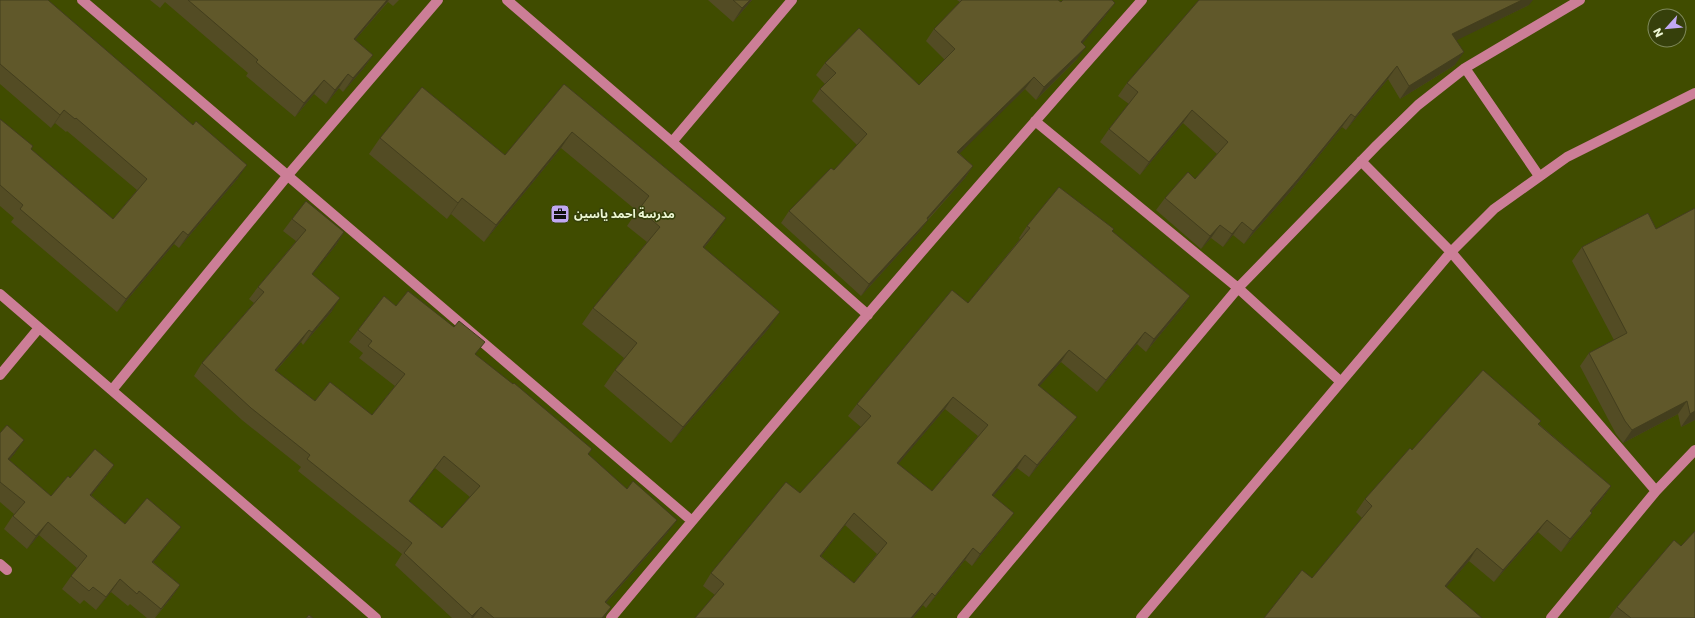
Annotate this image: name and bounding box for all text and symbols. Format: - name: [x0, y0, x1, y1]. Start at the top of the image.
- north arrow: [1647, 8, 1687, 48]
- text: N: [1649, 25, 1667, 40]
- office icon: مدرسة احمد ياسين: [549, 203, 571, 225]
- place label: مدرسة احمد ياسين: [574, 205, 675, 222]

